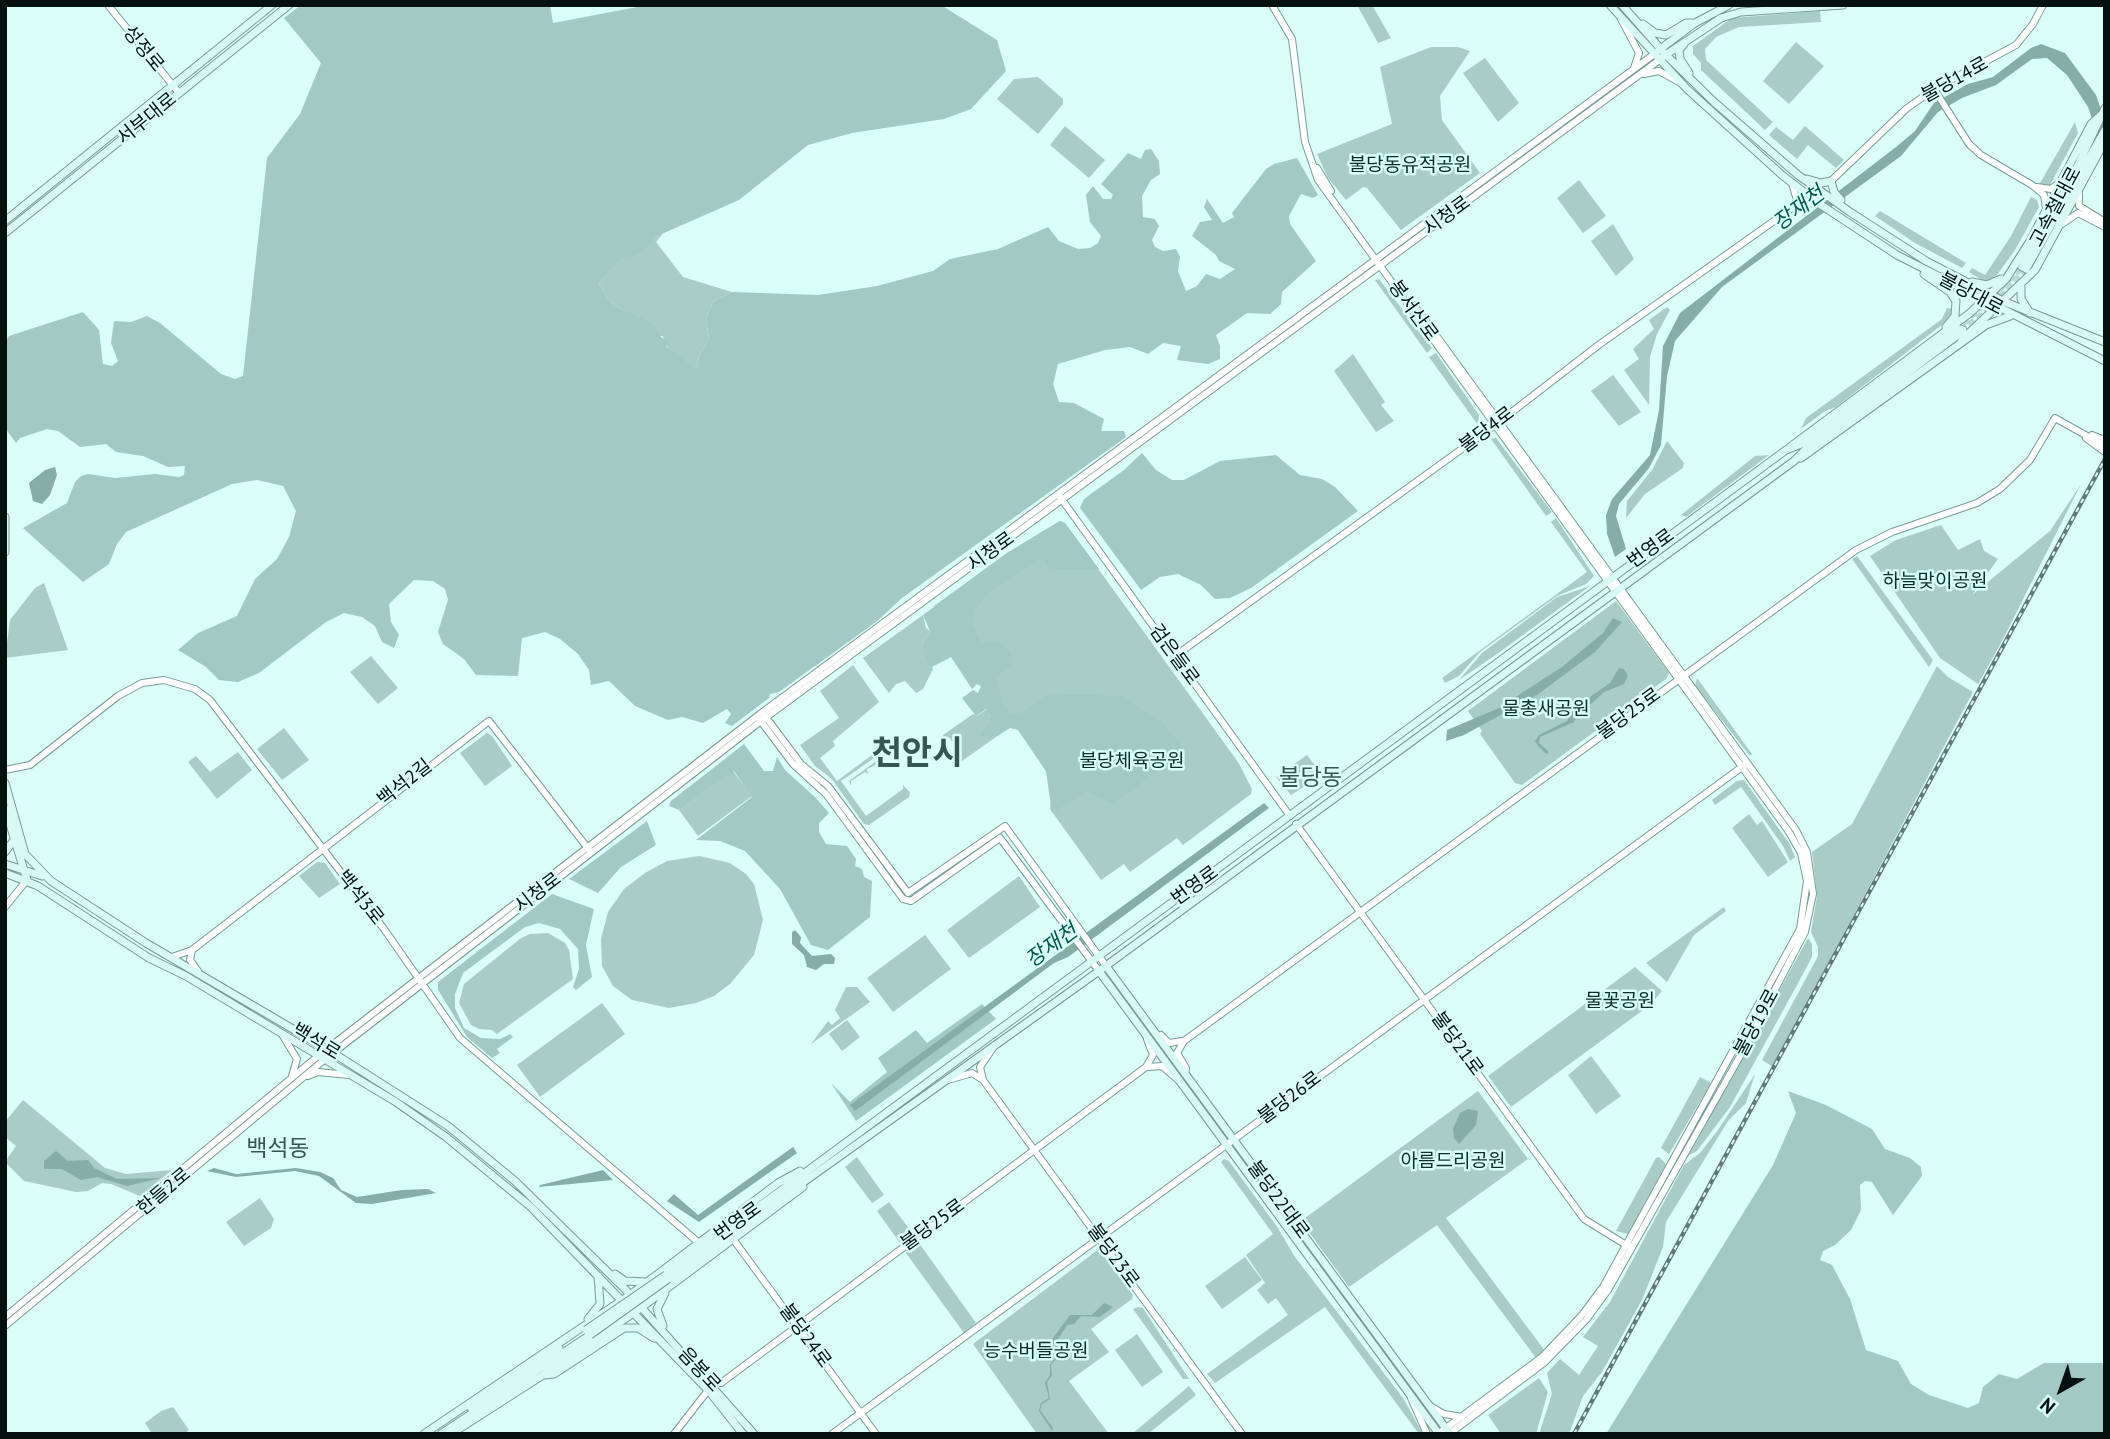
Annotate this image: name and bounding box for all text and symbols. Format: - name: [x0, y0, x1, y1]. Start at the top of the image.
- street label: 성정로: [118, 21, 168, 77]
- street label: 불당14로: [1917, 52, 1993, 108]
- street label: 서부대로: [113, 88, 181, 150]
- park label: 불당동유적공원: [1349, 155, 1471, 177]
- street label: 고속철대로: [2025, 163, 2087, 251]
- water label: 장재천: [1768, 181, 1830, 237]
- street label: 시청로: [1419, 191, 1475, 241]
- street label: 불당대로: [1935, 268, 2007, 320]
- street label: 봉서산로: [1383, 276, 1443, 346]
- street label: 불당4로: [1455, 402, 1519, 458]
- street label: 번영로: [1623, 524, 1679, 574]
- street label: 시청로: [963, 527, 1019, 577]
- park label: 하늘맞이공원: [1883, 571, 1987, 593]
- street label: 검은들로: [1144, 620, 1204, 690]
- street label: 불당25로: [1593, 683, 1665, 745]
- park label: 물총새공원: [1502, 699, 1590, 721]
- district label: 천안시: [871, 735, 963, 775]
- park label: 불당체육공원: [1080, 751, 1184, 773]
- street label: 백석2길: [373, 755, 437, 811]
- district label: 불당동: [1279, 764, 1343, 792]
- street label: 번영로: [1167, 861, 1223, 911]
- street label: 백석3로: [332, 866, 388, 930]
- street label: 시청로: [510, 868, 566, 918]
- water label: 장재천: [1021, 919, 1083, 973]
- street label: 불당19로: [1730, 985, 1784, 1061]
- park label: 물꽃공원: [1585, 991, 1655, 1013]
- street label: 불당21로: [1426, 1008, 1488, 1080]
- street label: 백석로: [288, 1019, 344, 1065]
- street label: 불당26로: [1254, 1067, 1326, 1129]
- district label: 백석동: [246, 1135, 310, 1163]
- park label: 아름드리공원: [1401, 1151, 1505, 1173]
- street label: 불당22대로: [1242, 1157, 1314, 1243]
- street label: 한들2로: [133, 1163, 195, 1221]
- street label: 불당25로: [897, 1194, 969, 1256]
- street label: 번영로: [710, 1197, 766, 1247]
- street label: 불당23로: [1082, 1220, 1144, 1292]
- street label: 불당24로: [774, 1300, 836, 1372]
- park label: 능수버들공원: [984, 1341, 1088, 1363]
- street label: 음봉로: [673, 1343, 725, 1397]
- north arrow: [2026, 1355, 2096, 1425]
- text: N: [2035, 1393, 2060, 1419]

